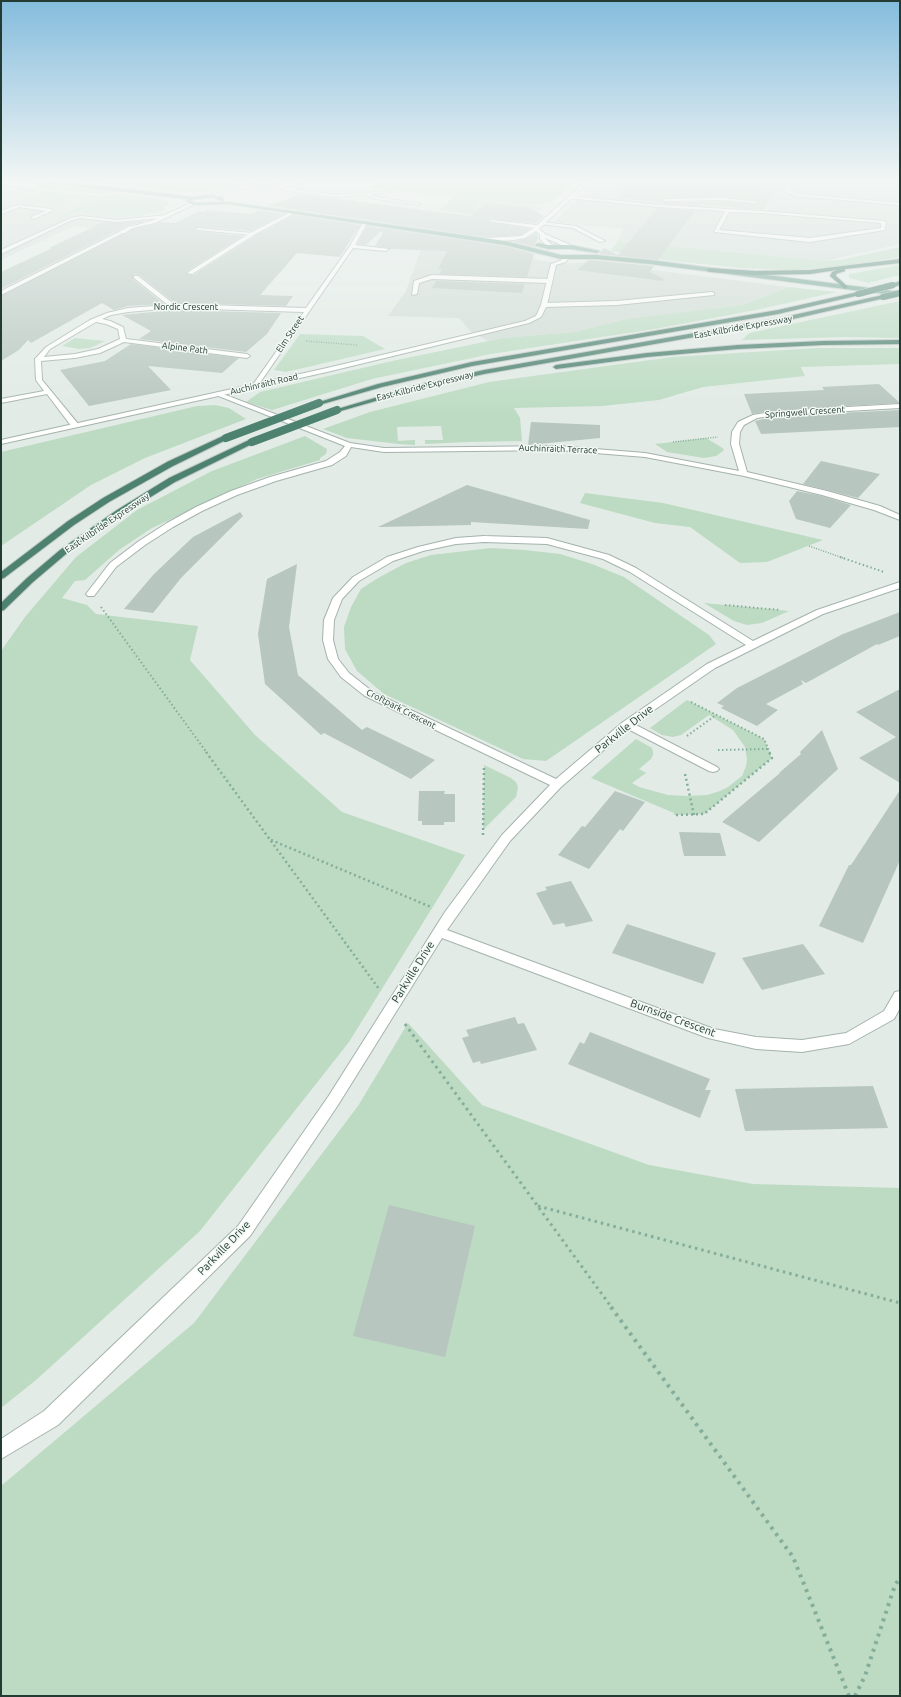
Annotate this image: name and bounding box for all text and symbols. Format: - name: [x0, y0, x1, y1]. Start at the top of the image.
- street label: Nordic Crescent: [154, 302, 218, 312]
- street label: Elm Street: [274, 313, 306, 355]
- street label: East Kilbride Expressway: [693, 313, 793, 341]
- street label: Alpine Path: [161, 340, 209, 356]
- street label: East Kilbride Expressway: [375, 369, 475, 403]
- street label: Auchinraith Road: [229, 371, 299, 397]
- street label: Springwell Crescent: [765, 404, 845, 420]
- street label: Auchinraith Terrace: [518, 442, 598, 456]
- street label: East Kilbride Expressway: [63, 491, 151, 555]
- street label: Croftpark Crescent: [364, 687, 438, 731]
- street label: Parkville Drive: [592, 702, 656, 756]
- street label: Parkville Drive: [389, 939, 437, 1005]
- street label: Burnside Crescent: [629, 996, 717, 1040]
- street label: Parkville Drive: [195, 1218, 253, 1278]

